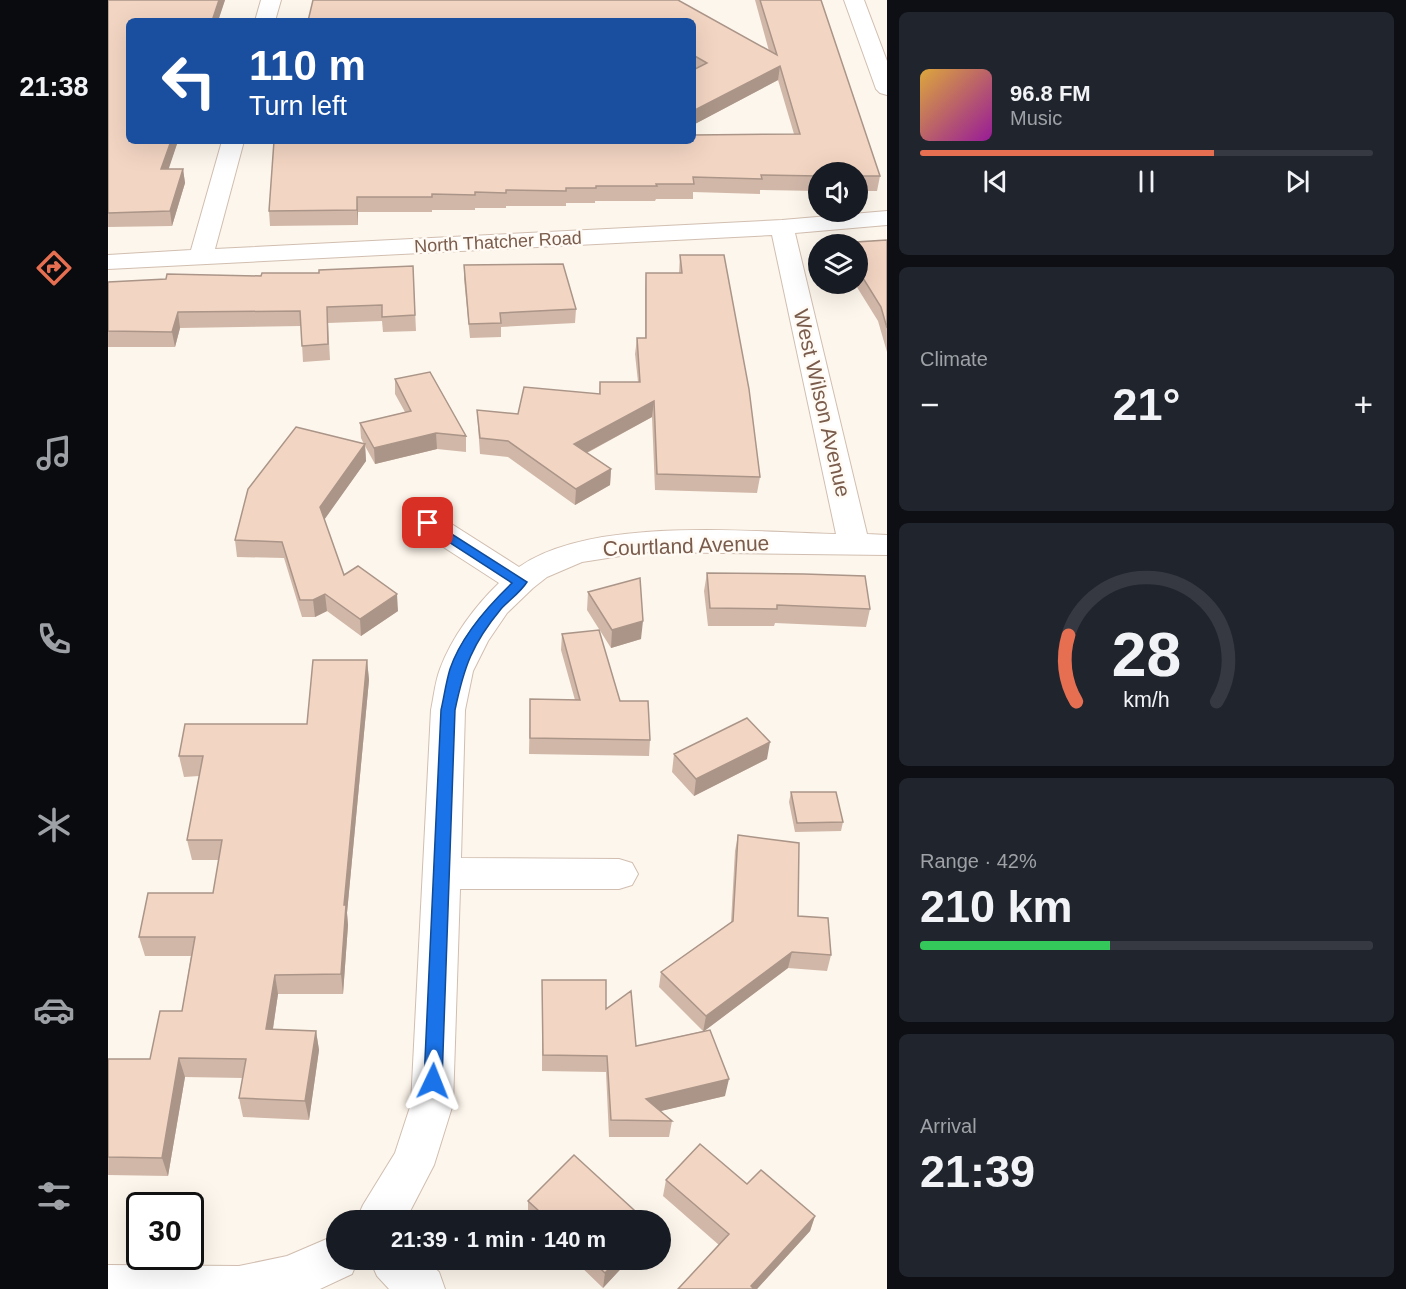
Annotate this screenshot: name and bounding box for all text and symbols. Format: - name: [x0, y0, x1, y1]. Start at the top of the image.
- icon: left: [150, 42, 228, 120]
- text: 110 m: [249, 42, 366, 89]
- text: 21:38: [19, 72, 89, 102]
- text: 96.8 FM: [1010, 81, 1091, 106]
- text: Turn left: [249, 91, 347, 121]
- text: Music: [1010, 107, 1062, 129]
- map controls: [808, 162, 868, 294]
- button: sound: [808, 162, 868, 222]
- icon: previous: [979, 165, 1012, 198]
- icon: pause: [1130, 165, 1163, 198]
- icon: next: [1281, 165, 1314, 198]
- street label: North Thatcher Road: [414, 228, 582, 256]
- button: layers: [808, 234, 868, 294]
- icon: directions: [33, 247, 75, 289]
- street label: West Wilson Avenue: [790, 307, 855, 499]
- text: Climate: [920, 348, 988, 370]
- text: 21°: [1112, 379, 1181, 430]
- text: −: [920, 386, 939, 423]
- text: +: [1354, 386, 1373, 423]
- icon: music: [33, 432, 75, 474]
- pin: [402, 497, 453, 548]
- icon: arrive: [411, 506, 444, 539]
- street label: Courtland Avenue: [602, 531, 770, 560]
- icon: phone: [33, 618, 75, 660]
- text: 28: [1112, 620, 1181, 689]
- text: km/h: [1123, 688, 1170, 712]
- icon: climate: [33, 804, 75, 846]
- text: Range · 42%: [920, 850, 1037, 872]
- text: 210 km: [920, 881, 1073, 932]
- icon: car: [33, 989, 75, 1031]
- position arrow: [401, 1049, 465, 1113]
- text: Arrival: [920, 1115, 977, 1137]
- text: 21:39: [920, 1146, 1035, 1197]
- icon: filters: [33, 1175, 75, 1217]
- speed limit sign: 30: [126, 1192, 204, 1270]
- text: 21:39 · 1 min · 140 m: [391, 1227, 606, 1252]

